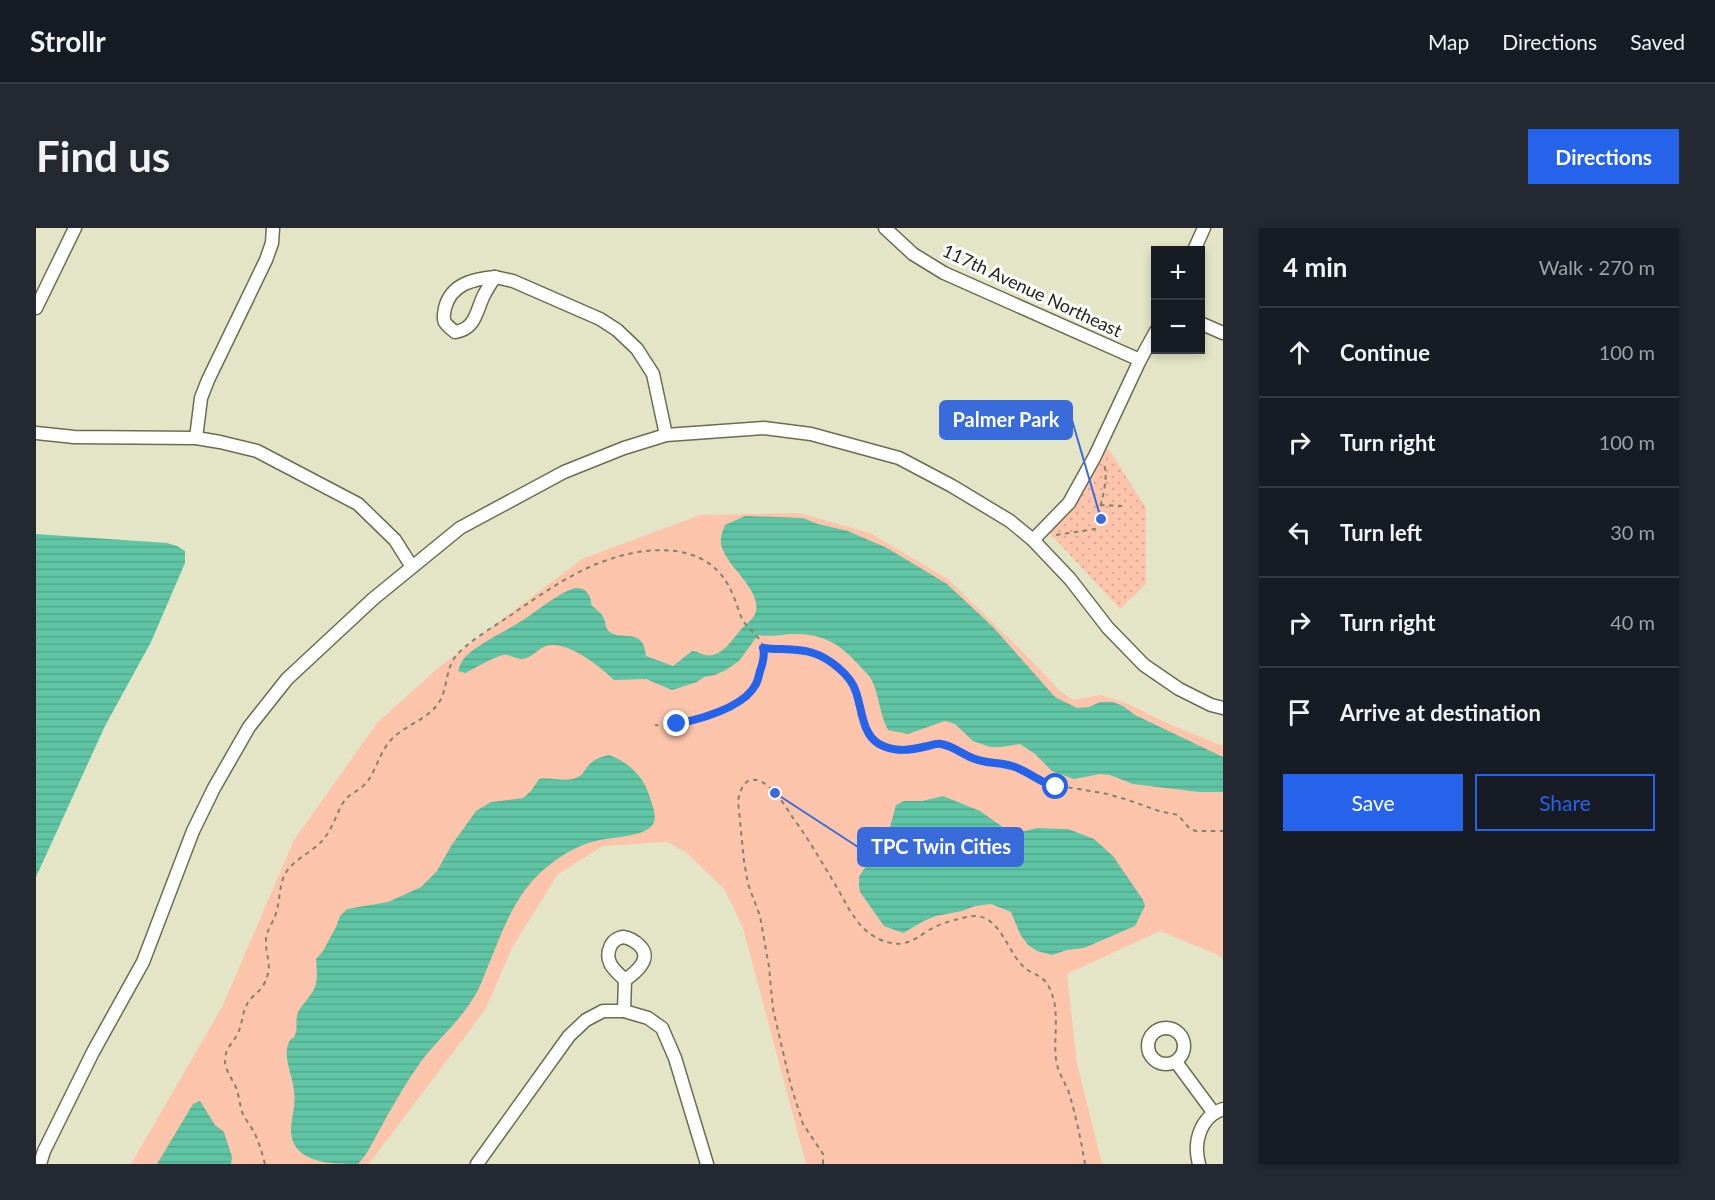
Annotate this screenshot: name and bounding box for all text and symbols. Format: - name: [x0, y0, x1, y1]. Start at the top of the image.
- text: Strollr: [30, 24, 106, 58]
- text: Map: [1428, 29, 1469, 54]
- text: Directions: [1502, 29, 1597, 54]
- text: Saved: [1630, 29, 1685, 54]
- button: Directions: [1528, 129, 1679, 184]
- text: Find us: [36, 131, 170, 181]
- street label: 117th Avenue Northeast: [939, 239, 1126, 342]
- map controls: [1151, 246, 1205, 354]
- button: +: [1151, 246, 1205, 300]
- text: 4 min: [1283, 251, 1347, 283]
- text: Walk · 270 m: [1539, 255, 1655, 279]
- button: −: [1151, 300, 1205, 354]
- icon: ahead: [1283, 336, 1316, 369]
- text: Continue: [1340, 339, 1430, 366]
- text: 100 m: [1599, 340, 1655, 364]
- callout: Palmer Park: [940, 401, 1072, 439]
- text: Palmer Park: [953, 407, 1060, 431]
- icon: right: [1283, 426, 1316, 459]
- text: Turn right: [1340, 429, 1435, 456]
- text: 100 m: [1599, 430, 1655, 454]
- icon: left: [1283, 516, 1316, 549]
- text: Turn left: [1340, 519, 1422, 546]
- text: 30 m: [1610, 520, 1655, 544]
- icon: right: [1283, 606, 1316, 639]
- text: Turn right: [1340, 609, 1435, 636]
- text: 40 m: [1610, 610, 1655, 634]
- icon: arrive: [1283, 696, 1316, 729]
- text: Arrive at destination: [1340, 699, 1541, 726]
- route end: [663, 710, 689, 736]
- route start: [1042, 773, 1068, 799]
- button: Save: [1283, 774, 1463, 831]
- button: Share: [1475, 774, 1655, 831]
- callout: TPC Twin Cities: [858, 828, 1023, 866]
- text: TPC Twin Cities: [871, 834, 1011, 858]

